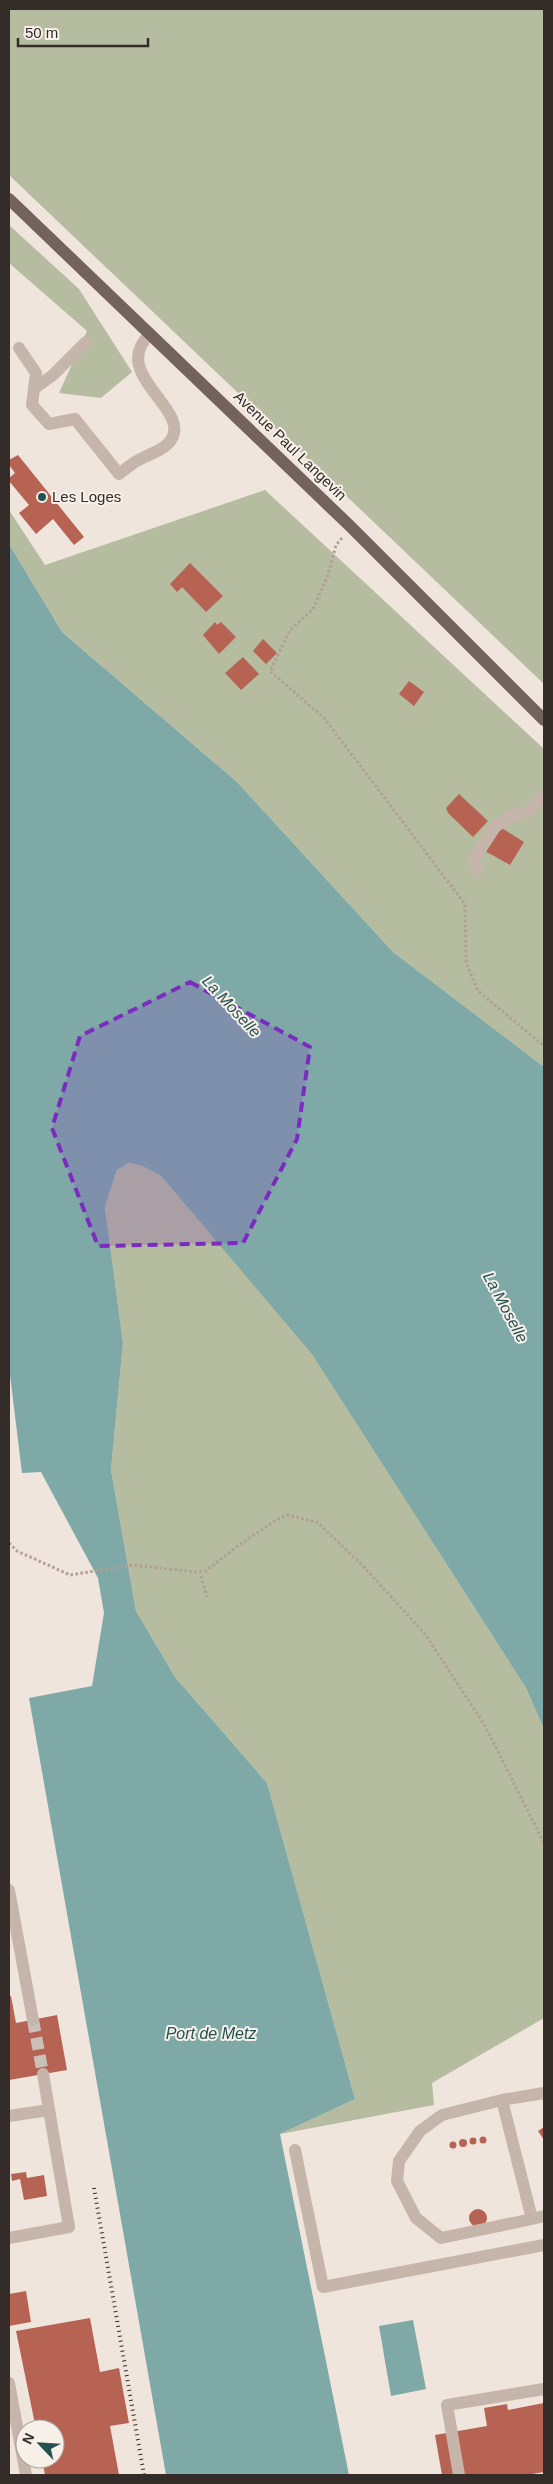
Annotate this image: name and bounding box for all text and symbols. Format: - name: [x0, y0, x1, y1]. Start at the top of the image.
- scale bar: [18, 15, 148, 47]
- text: 50 m: [25, 24, 58, 41]
- street label: Avenue Paul Langevin: [231, 387, 350, 504]
- place label: Les Loges: [52, 488, 121, 505]
- marker: Les Loges: [36, 491, 48, 503]
- water label: La Moselle: [199, 972, 264, 1041]
- water label: La Moselle: [480, 1269, 531, 1345]
- water label: Port de Metz: [166, 2025, 256, 2042]
- north arrow: [15, 2419, 65, 2469]
- text: N: [19, 2431, 38, 2446]

